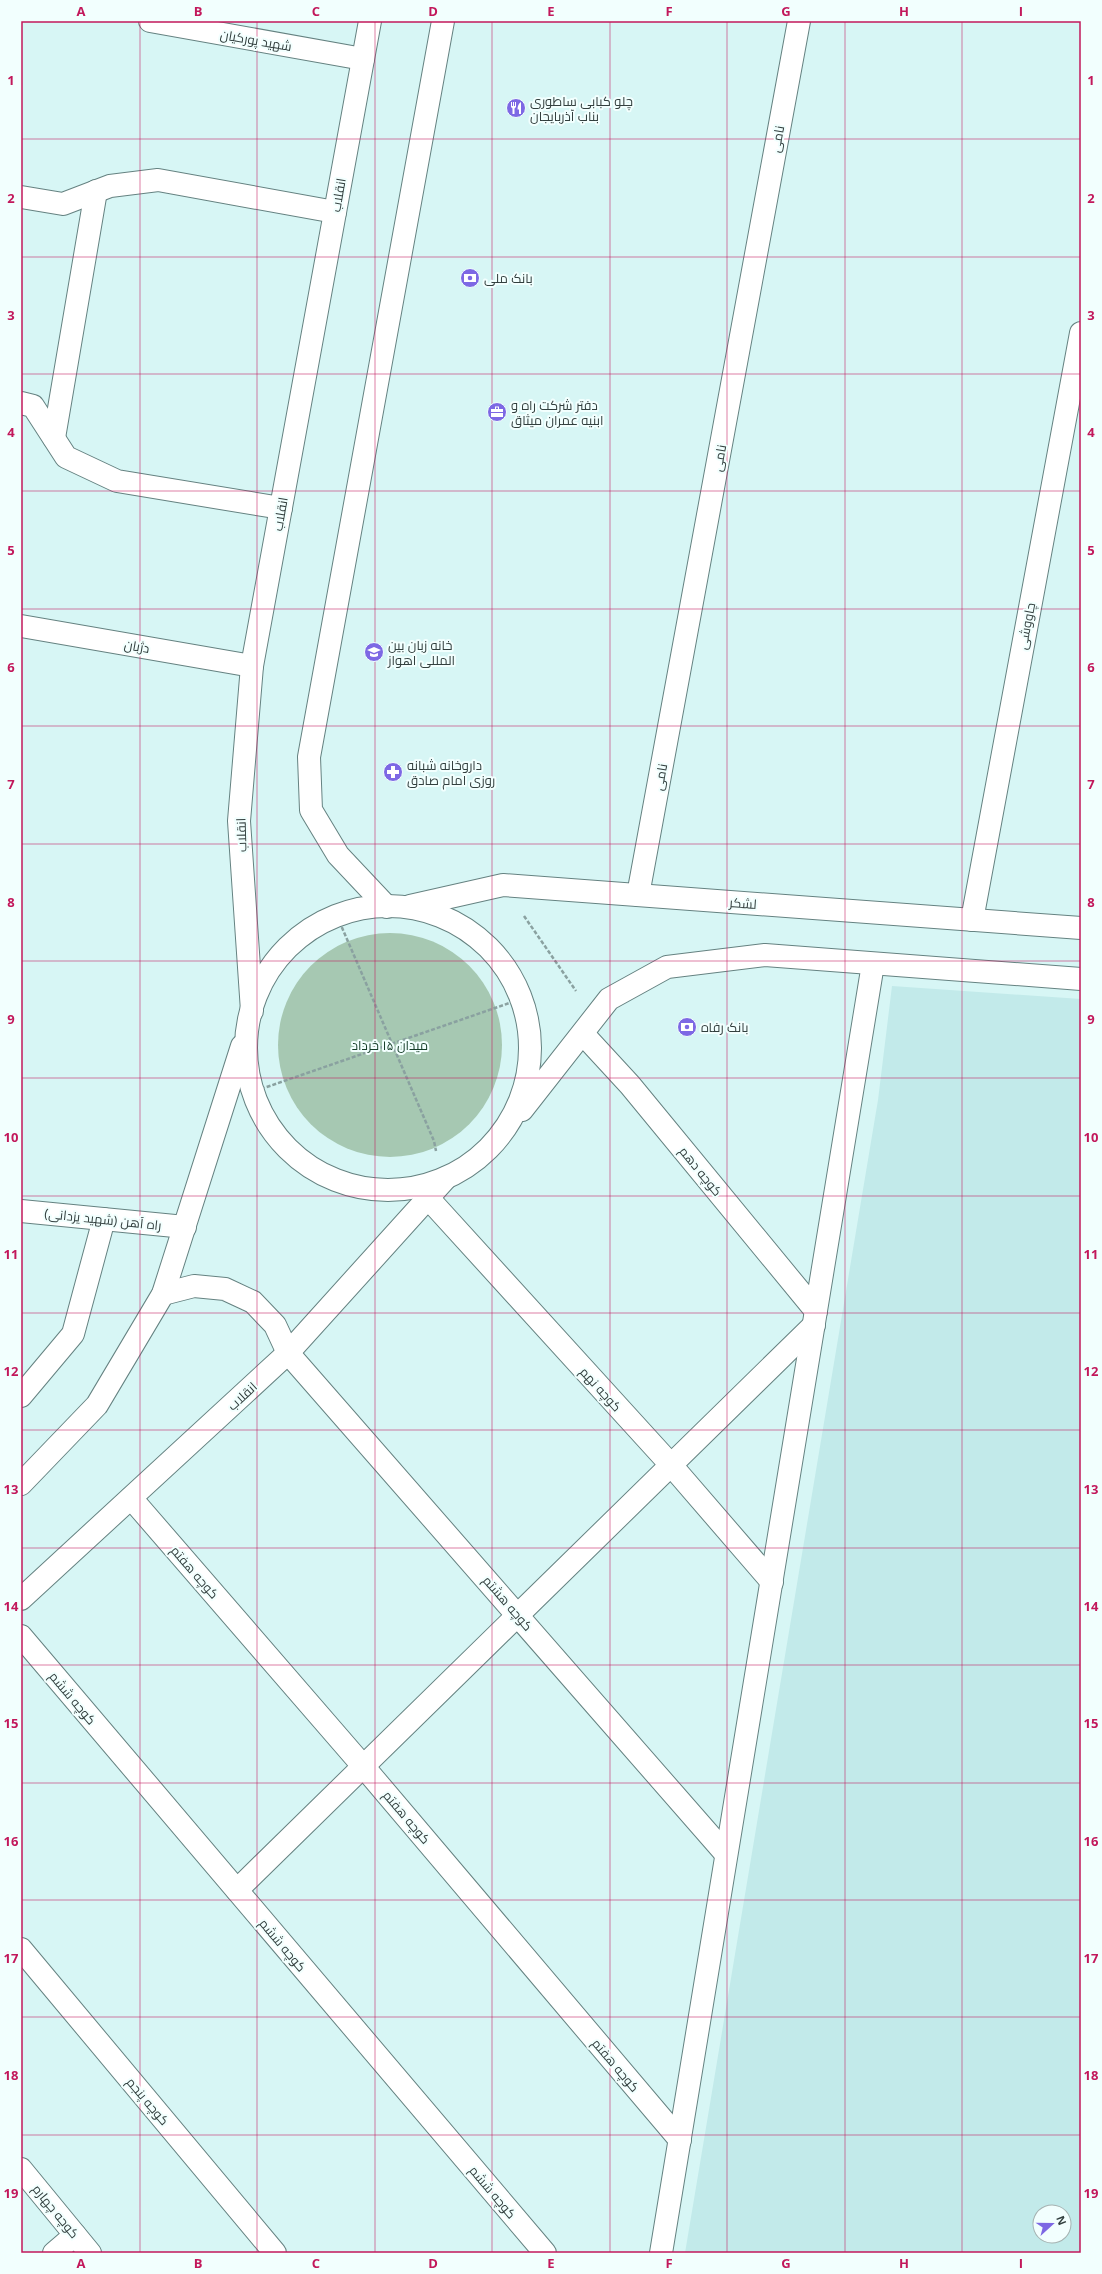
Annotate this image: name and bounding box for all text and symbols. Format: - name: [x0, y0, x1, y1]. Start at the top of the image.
- text: A: [77, 2, 86, 20]
- text: B: [194, 2, 203, 20]
- text: C: [312, 2, 320, 20]
- text: D: [428, 2, 438, 20]
- text: E: [547, 2, 555, 20]
- text: F: [665, 2, 673, 20]
- text: G: [781, 2, 791, 20]
- text: H: [899, 2, 909, 20]
- text: I: [1019, 2, 1023, 20]
- street label: شهید پورکیان: [219, 25, 293, 56]
- text: 1: [7, 71, 15, 89]
- text: 1: [1087, 71, 1095, 89]
- place label: چلو کبابی ساطوری بناب آذربایجان: [530, 92, 633, 125]
- restaurant icon: چلو کبابی ساطوری بناب آذربایجان: [505, 97, 527, 119]
- street label: نامی: [766, 124, 788, 154]
- street label: انقلاب: [326, 177, 350, 213]
- text: 2: [7, 189, 15, 207]
- text: 2: [1087, 189, 1095, 207]
- bank icon: بانک ملی: [459, 267, 481, 289]
- place label: بانک ملی: [484, 269, 533, 287]
- text: 3: [7, 306, 15, 324]
- text: 3: [1087, 306, 1095, 324]
- place label: دفتر شرکت راه و ابنیه عمران میثاق: [511, 396, 603, 429]
- office icon: دفتر شرکت راه و ابنیه عمران میثاق: [486, 401, 508, 423]
- text: 4: [7, 423, 15, 441]
- text: 4: [1087, 423, 1095, 441]
- street label: نامی: [708, 443, 730, 473]
- street label: انقلاب: [268, 496, 292, 532]
- text: 5: [7, 541, 15, 559]
- text: 5: [1087, 541, 1095, 559]
- street label: چاووشی: [1013, 601, 1040, 651]
- street label: دژبان: [123, 635, 151, 657]
- place label: خانه زبان بین المللی اهواز: [387, 636, 455, 669]
- school or university icon: خانه زبان بین المللی اهواز: [363, 641, 385, 663]
- text: 6: [7, 658, 15, 676]
- text: 6: [1087, 658, 1095, 676]
- place label: داروخانه شبانه روزی امام صادق: [407, 756, 495, 790]
- pharmacy icon: داروخانه شبانه روزی امام صادق: [382, 761, 404, 783]
- street label: نامی: [649, 762, 671, 792]
- text: 7: [7, 775, 15, 793]
- text: 7: [1087, 775, 1095, 793]
- street label: انقلاب: [231, 818, 251, 852]
- text: 8: [7, 893, 15, 911]
- street label: لشکر: [728, 893, 757, 913]
- text: 8: [1087, 893, 1095, 911]
- text: 9: [7, 1010, 15, 1028]
- text: 9: [1087, 1010, 1095, 1028]
- bank icon: بانک رفاه: [676, 1016, 698, 1038]
- place label: بانک رفاه: [701, 1018, 749, 1036]
- park label: میدان ۱۵ خرداد: [352, 1036, 428, 1054]
- text: 10: [4, 1128, 18, 1146]
- text: 10: [1084, 1128, 1098, 1146]
- street label: کوچه دهم: [675, 1142, 727, 1200]
- street label: راه آهن (شهید یزدانی): [44, 1204, 162, 1234]
- text: 11: [4, 1245, 18, 1263]
- text: 11: [1084, 1245, 1098, 1263]
- text: 12: [4, 1362, 19, 1380]
- text: 12: [1084, 1362, 1099, 1380]
- street label: کوچه نهم: [575, 1363, 626, 1416]
- street label: انقلاب: [223, 1378, 261, 1414]
- text: 13: [4, 1480, 18, 1498]
- text: 13: [1084, 1480, 1098, 1498]
- street label: کوچه هفتم: [166, 1542, 223, 1603]
- street label: کوچه هشتم: [478, 1572, 537, 1635]
- text: 14: [4, 1597, 19, 1615]
- text: 14: [1084, 1597, 1099, 1615]
- street label: کوچه ششم: [45, 1668, 101, 1729]
- text: 15: [4, 1714, 18, 1732]
- text: 15: [1084, 1714, 1098, 1732]
- street label: کوچه هفتم: [379, 1786, 435, 1848]
- text: 16: [4, 1832, 19, 1850]
- text: 16: [1084, 1832, 1099, 1850]
- street label: کوچه ششم: [255, 1915, 311, 1976]
- text: 17: [4, 1949, 19, 1967]
- text: 17: [1084, 1949, 1099, 1967]
- street label: کوچه هفتم: [588, 2034, 644, 2096]
- text: 18: [4, 2066, 18, 2084]
- text: 18: [1084, 2066, 1098, 2084]
- street label: کوچه پنجم: [122, 2073, 173, 2129]
- street label: کوچه ششم: [465, 2162, 521, 2223]
- street label: کوچه چهارم: [28, 2180, 83, 2243]
- text: 19: [4, 2184, 18, 2202]
- text: 19: [1084, 2184, 1098, 2202]
- north arrow: [1032, 2204, 1072, 2244]
- text: N: [1053, 2213, 1070, 2227]
- text: A: [77, 2254, 86, 2272]
- text: B: [194, 2254, 203, 2272]
- text: C: [312, 2254, 320, 2272]
- text: D: [428, 2254, 438, 2272]
- text: E: [547, 2254, 555, 2272]
- text: F: [665, 2254, 673, 2272]
- text: G: [781, 2254, 791, 2272]
- text: H: [899, 2254, 909, 2272]
- text: I: [1019, 2254, 1023, 2272]

